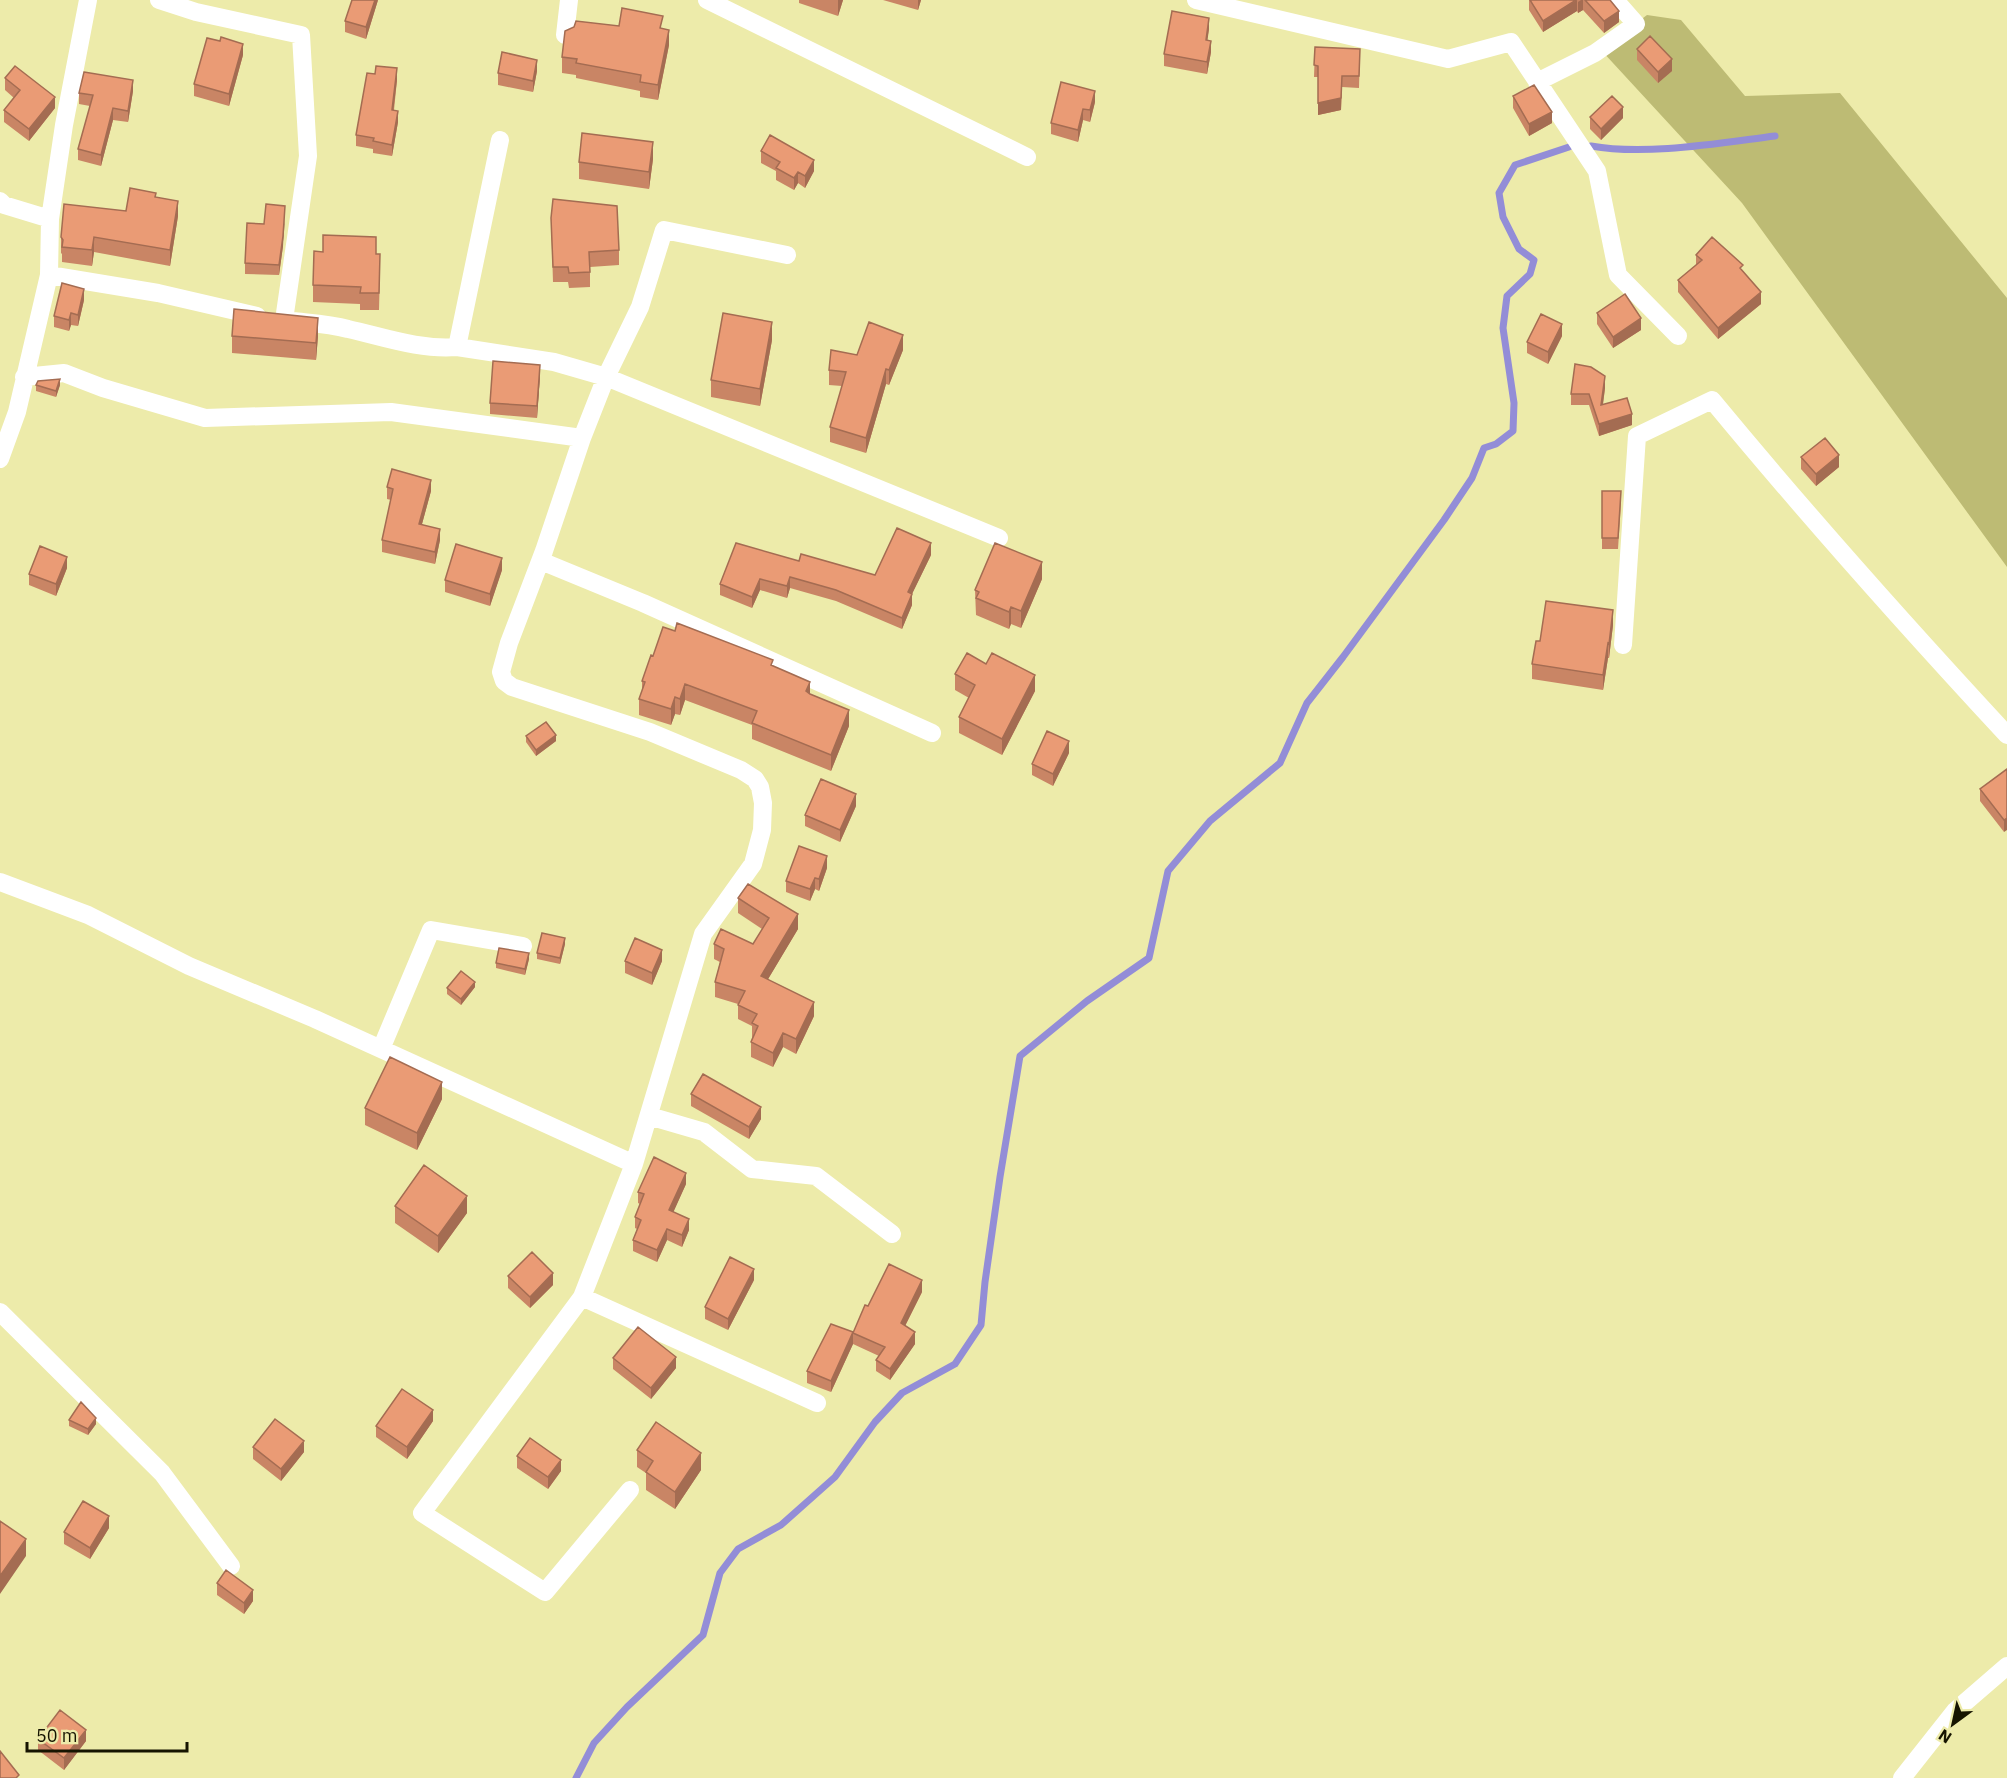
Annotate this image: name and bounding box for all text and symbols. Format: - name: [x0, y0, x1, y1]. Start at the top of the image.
- north arrow: [1923, 1694, 1983, 1754]
- scale bar: [27, 1715, 188, 1753]
- text: 50 m: [36, 1724, 78, 1747]
- text: N: [1935, 1725, 1955, 1748]

